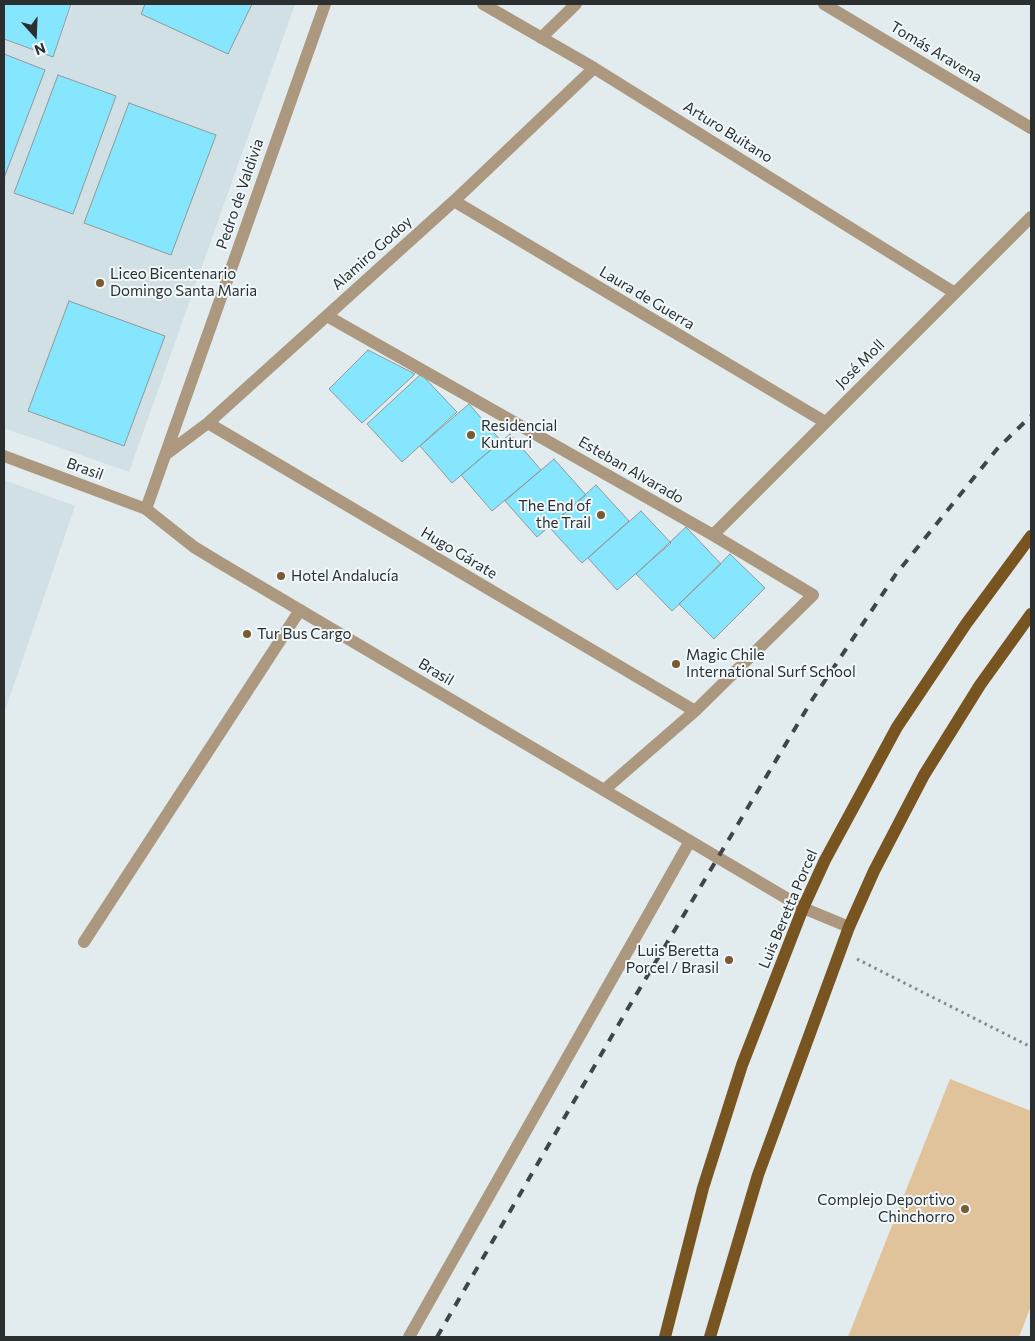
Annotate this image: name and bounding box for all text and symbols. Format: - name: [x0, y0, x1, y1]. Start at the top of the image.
- north arrow: [10, 10, 60, 60]
- street label: Tomás Aravena: [887, 18, 985, 86]
- text: N: [32, 40, 48, 59]
- street label: Arturo Buitano: [680, 97, 776, 167]
- street label: Pedro de Valdivia: [213, 136, 267, 252]
- street label: Alamiro Godoy: [328, 212, 416, 294]
- street label: Laura de Guerra: [596, 263, 698, 333]
- place label: Liceo Bicentenario Domingo Santa Maria: [110, 265, 257, 300]
- marker: Liceo Bicentenario Domingo Santa Maria: [94, 277, 106, 289]
- street label: José Moll: [832, 336, 888, 392]
- place label: Residencial Kunturi: [481, 417, 557, 452]
- marker: Residencial Kunturi: [465, 429, 477, 441]
- street label: Esteban Alvarado: [575, 433, 687, 507]
- street label: Brasil: [64, 454, 106, 484]
- place label: The End of the Trail: [518, 497, 591, 532]
- marker: The End of the Trail: [595, 509, 607, 521]
- street label: Hugo Gárate: [418, 523, 500, 583]
- place label: Hotel Andalucía: [291, 567, 398, 585]
- marker: Hotel Andalucía: [275, 570, 287, 582]
- place label: Tur Bus Cargo: [257, 625, 351, 643]
- marker: Tur Bus Cargo: [241, 628, 253, 640]
- place label: Magic Chile International Surf School: [686, 646, 856, 681]
- street label: Brasil: [415, 655, 457, 689]
- marker: Magic Chile International Surf School: [670, 658, 682, 670]
- street label: Luis Beretta Porcel: [755, 847, 821, 971]
- place label: Luis Beretta Porcel / Brasil: [626, 942, 719, 977]
- marker: Luis Beretta Porcel / Brasil: [723, 954, 735, 966]
- place label: Complejo Deportivo Chinchorro: [817, 1191, 955, 1226]
- marker: Complejo Deportivo Chinchorro: [959, 1203, 971, 1215]

